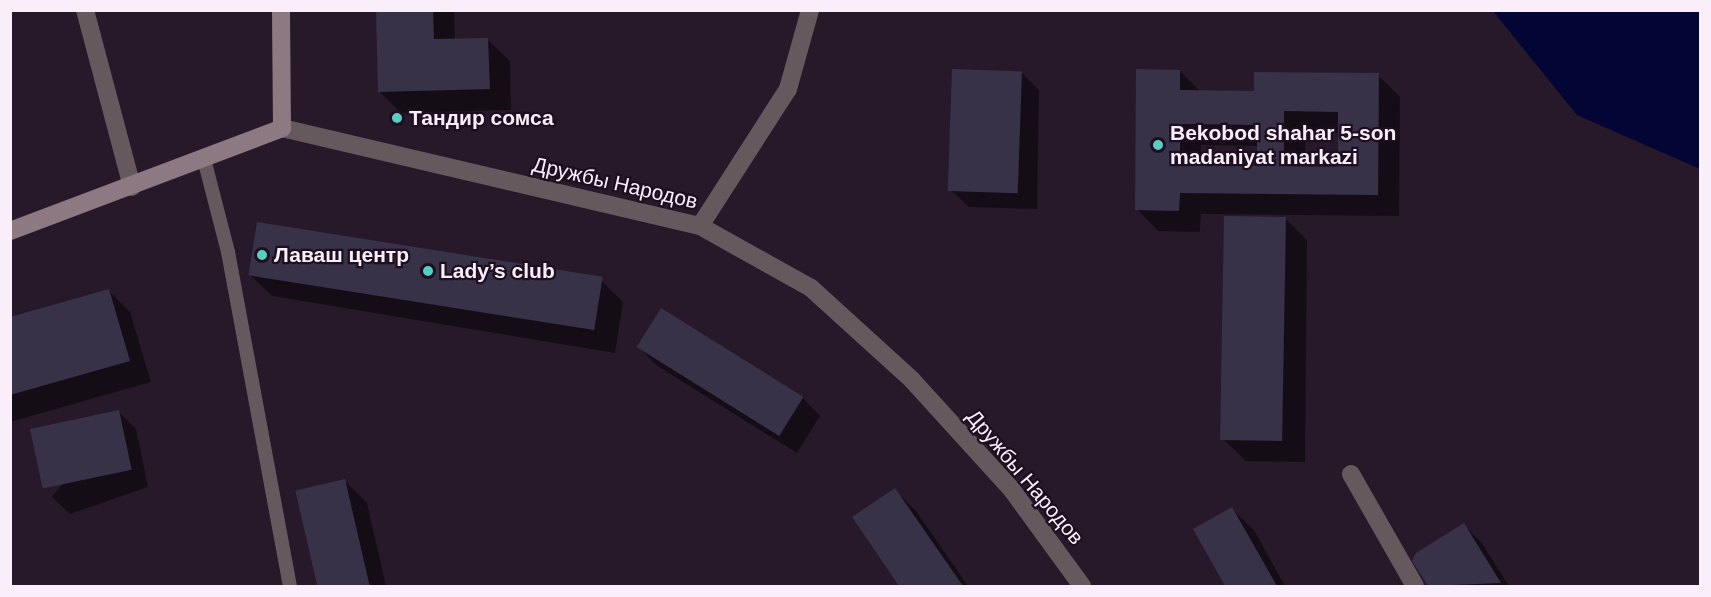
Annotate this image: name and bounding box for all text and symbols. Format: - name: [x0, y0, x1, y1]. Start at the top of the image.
- place label: Тандир сомса: [409, 105, 554, 131]
- marker: Тандир сомса: [390, 111, 404, 125]
- place label: Bekobod shahar 5-son madaniyat markazi: [1170, 120, 1396, 170]
- marker: Bekobod shahar 5-son madaniyat markazi: [1151, 138, 1165, 152]
- street label: Дружбы Народов: [530, 152, 700, 214]
- place label: Лаваш центр: [274, 242, 409, 268]
- marker: Лаваш центр: [255, 248, 269, 262]
- place label: Lady’s club: [440, 258, 555, 284]
- marker: Lady’s club: [421, 264, 435, 278]
- street label: Дружбы Народов: [961, 404, 1089, 550]

